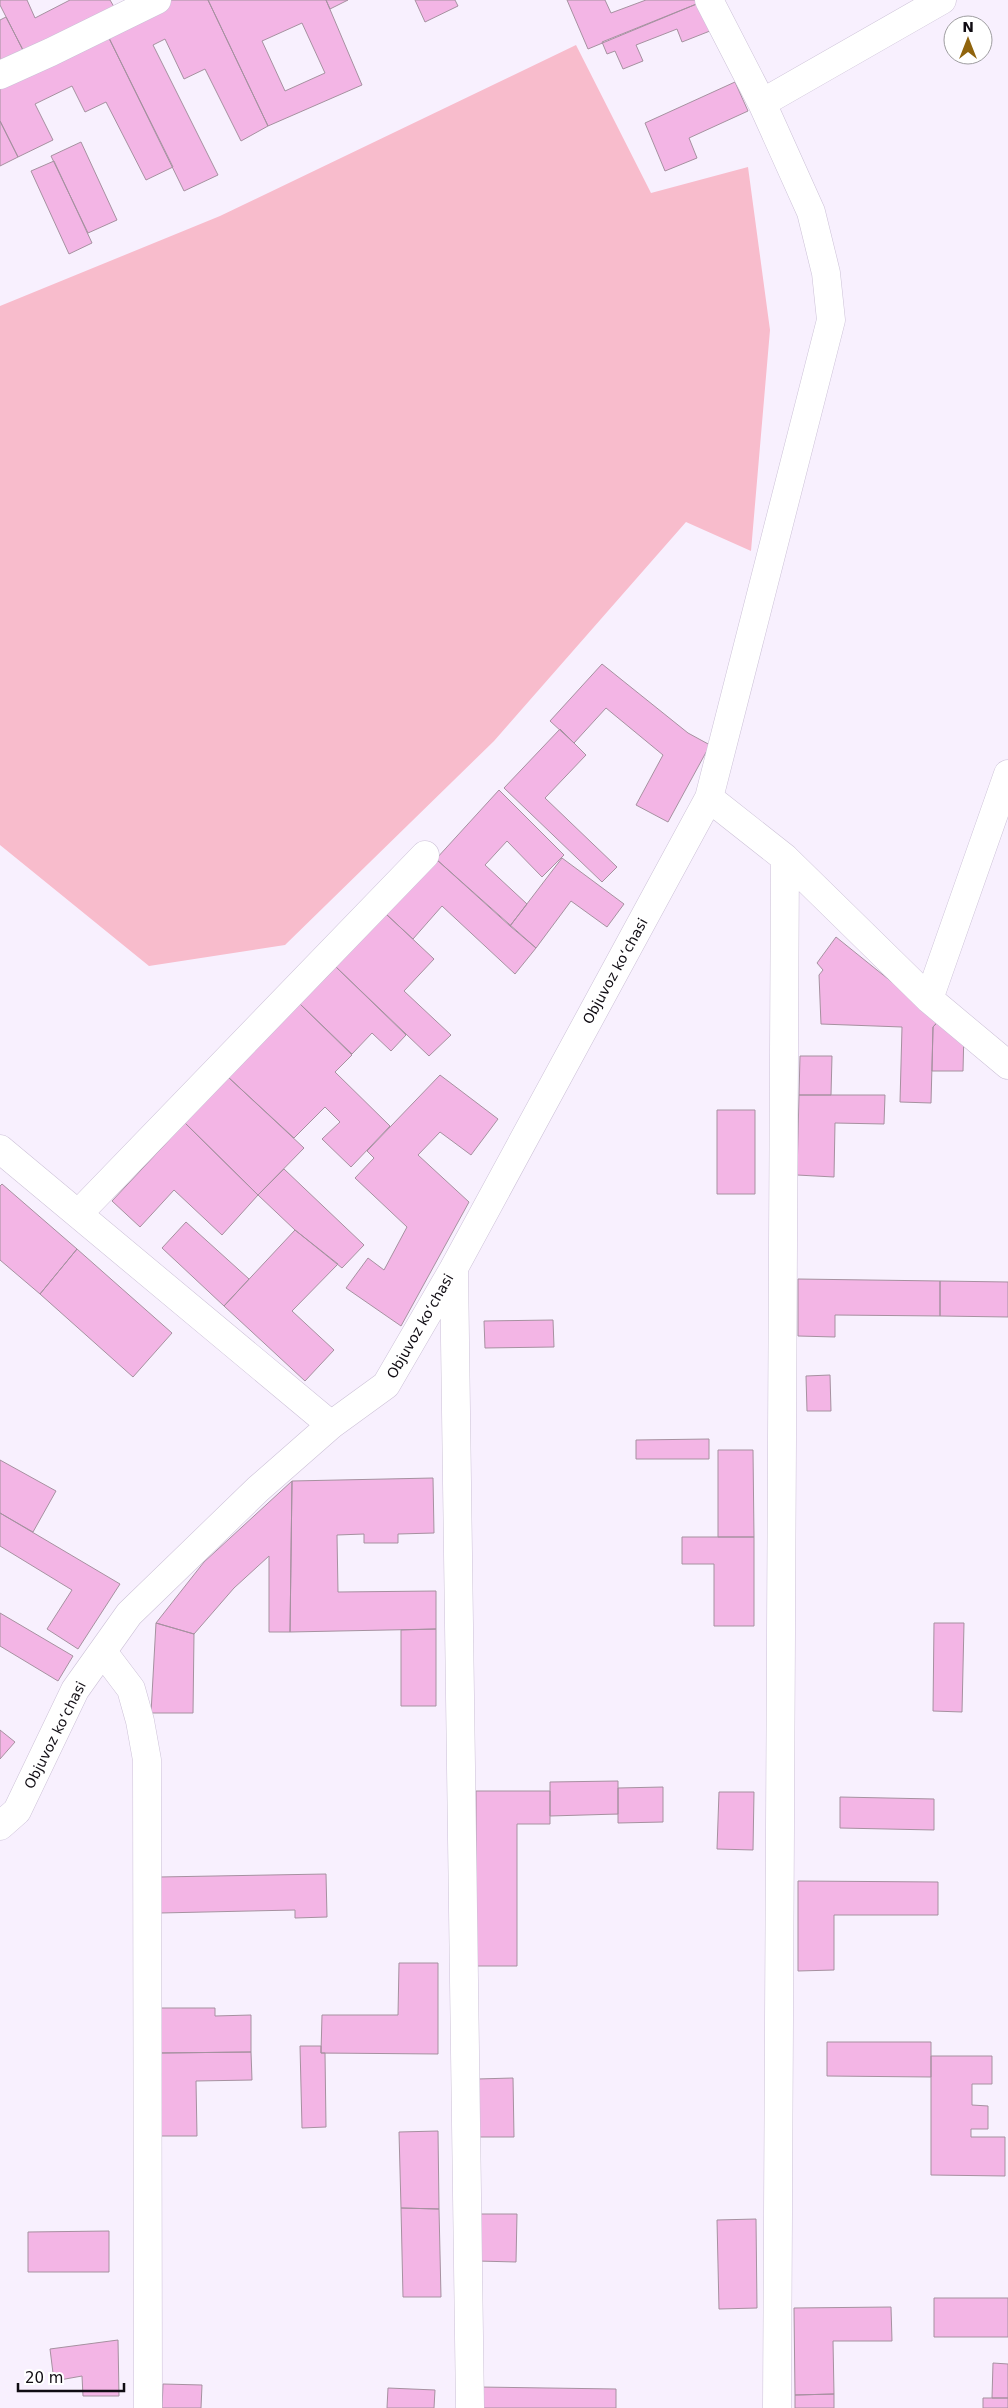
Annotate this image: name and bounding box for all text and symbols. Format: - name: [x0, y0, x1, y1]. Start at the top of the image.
- north arrow: [943, 15, 993, 65]
- text: N: [962, 19, 974, 35]
- street label: Objuvoz koʻchasi: [579, 915, 651, 1027]
- street label: Objuvoz koʻchasi: [384, 1271, 456, 1381]
- street label: Objuvoz koʻchasi: [21, 1679, 89, 1791]
- scale bar: [18, 2360, 124, 2392]
- text: 20 m: [25, 2369, 63, 2387]

